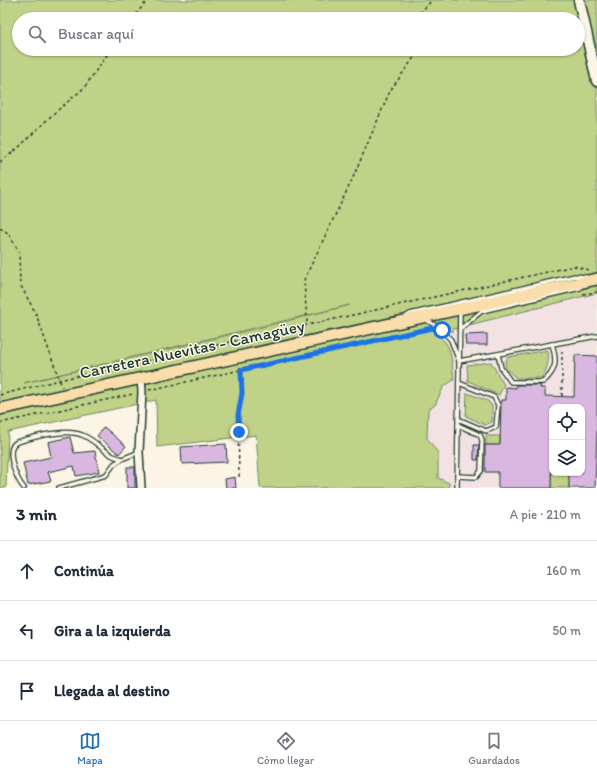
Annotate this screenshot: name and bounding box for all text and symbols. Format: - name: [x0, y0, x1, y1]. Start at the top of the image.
- search box: [12, 12, 585, 56]
- icon: search: [26, 23, 48, 45]
- text: Buscar aquí: [58, 25, 134, 43]
- street label: Carretera Nuevitas - Camagüey: [78, 315, 306, 383]
- route start: [433, 321, 451, 339]
- map controls: [549, 404, 585, 476]
- button: locate: [549, 404, 585, 440]
- route end: [230, 423, 248, 441]
- button: layers: [549, 440, 585, 476]
- text: 3 min: [16, 504, 57, 524]
- text: A pie · 210 m: [510, 507, 581, 522]
- icon: ahead: [16, 560, 38, 582]
- text: Continúa: [54, 562, 114, 580]
- text: 160 m: [546, 563, 581, 578]
- icon: left: [16, 620, 38, 642]
- text: Gira a la izquierda: [54, 622, 171, 640]
- text: 50 m: [552, 623, 581, 638]
- icon: arrive: [16, 680, 38, 702]
- text: Llegada al destino: [54, 682, 170, 700]
- tab: Mapa: [77, 730, 103, 767]
- tab: Cómo llegar: [257, 730, 314, 767]
- tab: Guardados: [468, 730, 520, 767]

